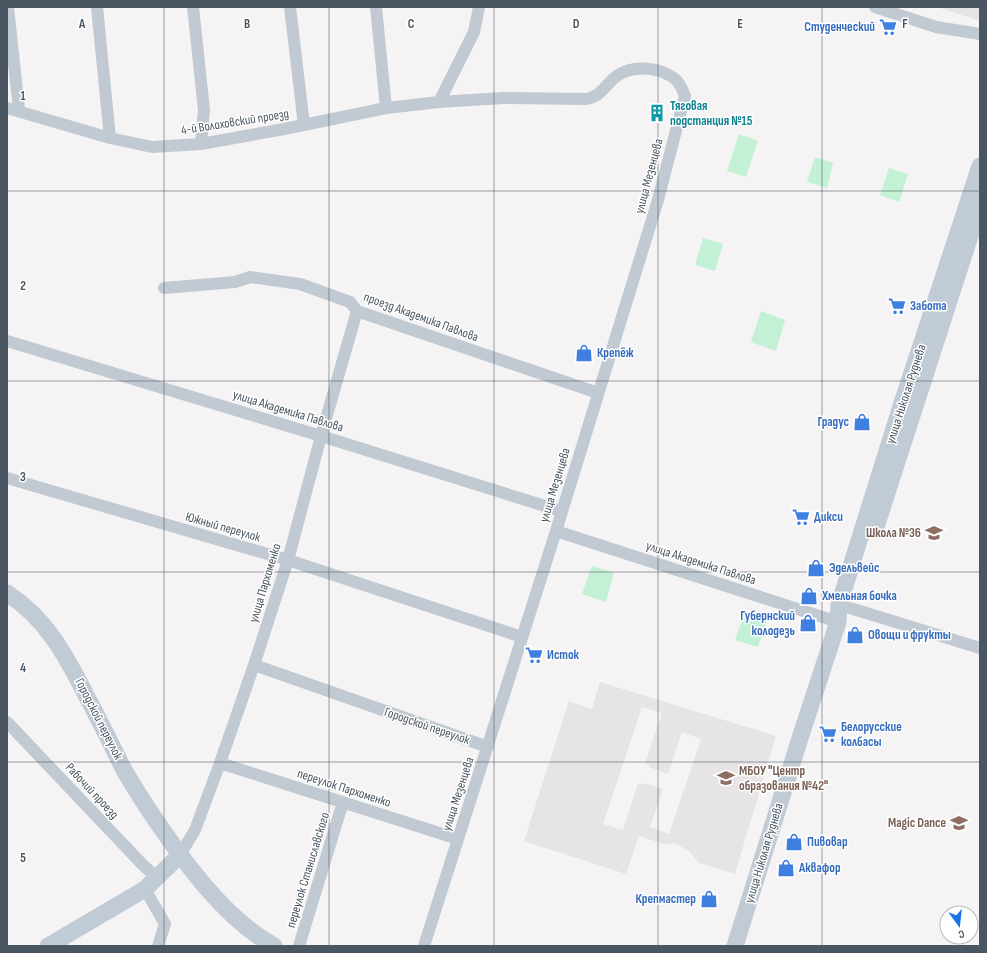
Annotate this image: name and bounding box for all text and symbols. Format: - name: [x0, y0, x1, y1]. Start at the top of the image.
- text: A: [78, 16, 86, 32]
- text: B: [244, 16, 250, 32]
- text: C: [408, 16, 415, 32]
- text: D: [573, 16, 580, 32]
- text: E: [737, 16, 743, 32]
- text: F: [902, 16, 908, 32]
- supermarket icon: Студенческий: [878, 17, 898, 37]
- place label: Студенческий: [804, 19, 875, 35]
- text: 1: [20, 88, 26, 104]
- place label: Тяговая подстанция №15: [670, 98, 753, 129]
- building icon: Тяговая подстанция №15: [647, 103, 667, 123]
- street label: 4-й Волоховский проезд: [180, 106, 290, 138]
- street label: улица Мезенцева: [631, 137, 667, 215]
- text: 2: [20, 278, 26, 294]
- street label: проезд Академика Павлова: [361, 289, 481, 345]
- supermarket icon: Забота: [887, 296, 907, 316]
- place label: Забота: [910, 298, 947, 314]
- street label: улица Николая Руднева: [882, 342, 930, 446]
- shop icon: Крепёж: [574, 343, 594, 363]
- place label: Крепёж: [597, 345, 634, 361]
- street label: улица Академика Павлова: [231, 387, 345, 435]
- shop icon: Градус: [852, 412, 872, 432]
- place label: Градус: [817, 414, 850, 430]
- street label: улица Мезенцева: [536, 446, 574, 524]
- text: 3: [20, 469, 26, 485]
- supermarket icon: Дикси: [791, 507, 811, 527]
- street label: Южный переулок: [184, 509, 262, 545]
- place label: Дикси: [814, 509, 843, 525]
- school or university icon: Школа №36: [924, 523, 944, 543]
- place label: Школа №36: [866, 525, 921, 541]
- street label: улица Академика Павлова: [644, 538, 758, 588]
- street label: улица Пархоменко: [245, 542, 285, 624]
- shop icon: Эдельвейс: [806, 558, 826, 578]
- place label: Эдельвейс: [829, 560, 880, 576]
- shop icon: Хмельная бочка: [799, 586, 819, 606]
- place label: Хмельная бочка: [821, 588, 897, 604]
- place label: Губернский колодезь: [740, 608, 796, 639]
- shop icon: Губернский колодезь: [798, 613, 818, 633]
- shop icon: Овощи и фрукты: [845, 625, 865, 645]
- place label: Овощи и фрукты: [868, 627, 951, 643]
- supermarket icon: Исток: [524, 645, 544, 665]
- place label: Исток: [547, 647, 580, 663]
- text: 4: [20, 660, 26, 676]
- street label: Городской переулок: [72, 675, 126, 763]
- street label: Городской переулок: [382, 704, 472, 748]
- place label: Белорусские колбасы: [841, 719, 902, 750]
- supermarket icon: Белорусские колбасы: [818, 724, 838, 744]
- street label: улица Мезенцева: [439, 755, 477, 833]
- street label: Рабочий проезд: [62, 760, 122, 822]
- place label: МБОУ "Центр образования №42": [739, 763, 828, 794]
- street label: переулок Пархоменко: [295, 765, 393, 811]
- school or university icon: МБОУ "Центр образования №42": [716, 768, 736, 788]
- street label: улица Николая Руднева: [741, 801, 787, 905]
- street label: переулок Станиславского: [283, 810, 333, 930]
- school or university icon: Magic Dance: [949, 813, 969, 833]
- place label: Magic Dance: [888, 815, 946, 831]
- shop icon: Пивовар: [784, 832, 804, 852]
- place label: Пивовар: [807, 834, 848, 850]
- text: 5: [20, 850, 26, 866]
- shop icon: Аквафор: [776, 858, 796, 878]
- place label: Аквафор: [798, 860, 841, 876]
- shop icon: Крепмастер: [699, 889, 719, 909]
- place label: Крепмастер: [635, 891, 696, 907]
- north arrow: [939, 905, 979, 945]
- text: С: [957, 927, 966, 941]

